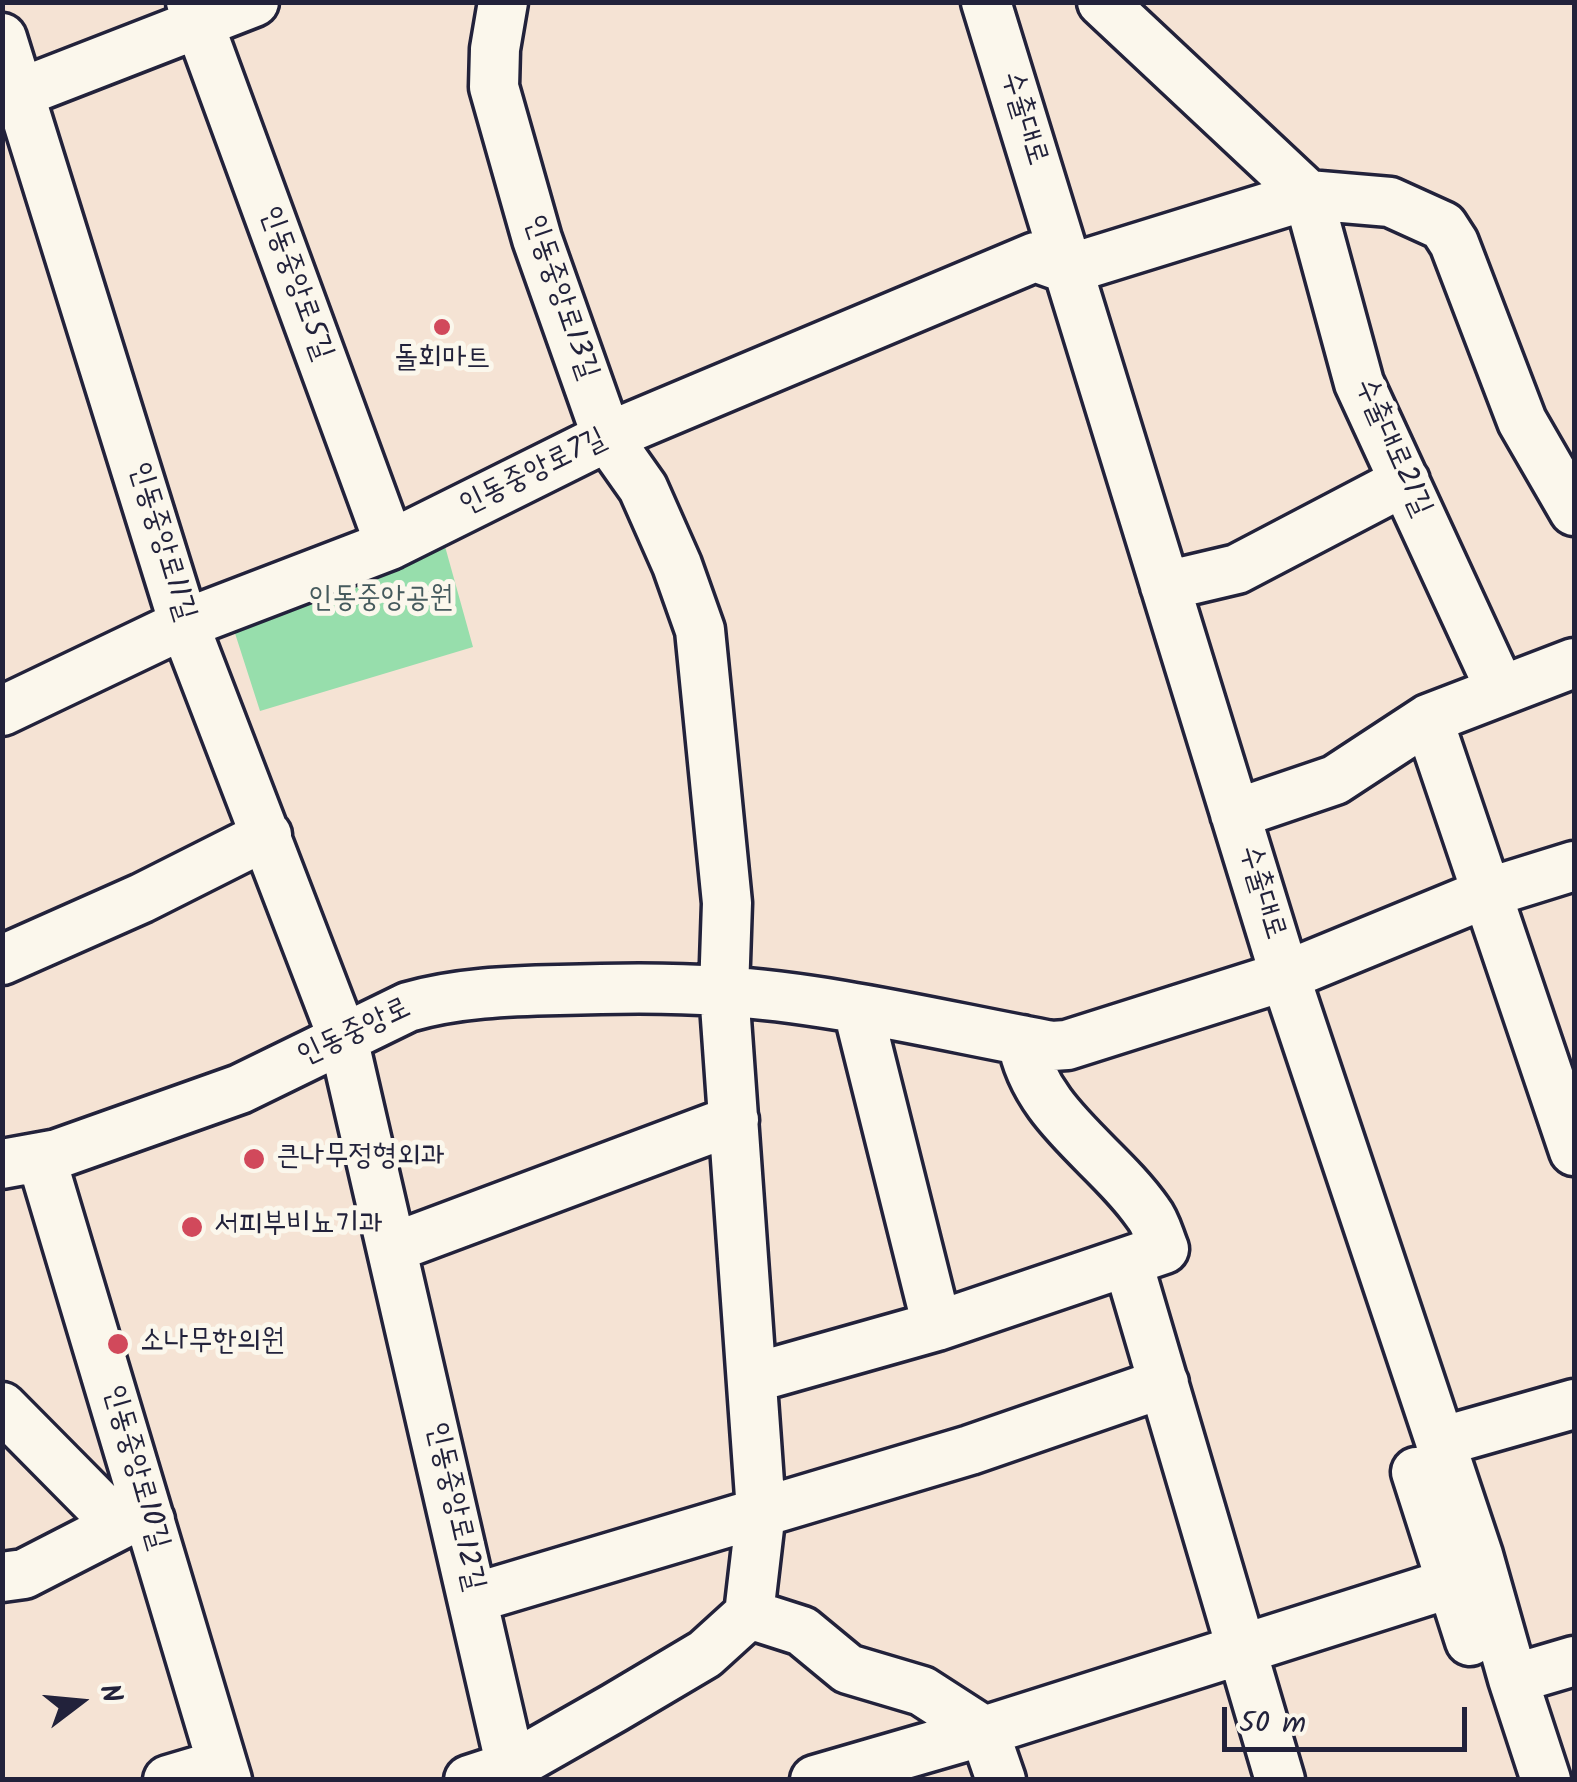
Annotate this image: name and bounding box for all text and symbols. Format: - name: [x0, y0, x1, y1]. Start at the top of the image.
- street label: 수출대로: [991, 68, 1053, 170]
- street label: 인동중앙로5길: [250, 202, 338, 366]
- street label: 인동중앙로13길: [514, 211, 604, 385]
- marker: 돌회마트: [431, 316, 453, 338]
- place label: 돌회마트: [394, 343, 490, 379]
- street label: 수출대로21길: [1345, 373, 1437, 523]
- street label: 인동중앙로7길: [455, 423, 613, 525]
- street label: 인동중앙로11길: [119, 458, 201, 626]
- park label: 인동중앙공원: [309, 583, 453, 619]
- street label: 수출대로: [1229, 842, 1291, 944]
- street label: 인동중앙로: [293, 992, 417, 1076]
- place label: 큰나무정형외과: [276, 1141, 445, 1177]
- marker: 큰나무정형외과: [241, 1146, 267, 1172]
- place label: 서피부비뇨기과: [214, 1209, 383, 1245]
- marker: 서피부비뇨기과: [179, 1214, 205, 1240]
- place label: 소나무한의원: [140, 1326, 285, 1362]
- marker: 소나무한의원: [105, 1331, 131, 1357]
- street label: 인동중앙로10길: [93, 1382, 175, 1554]
- street label: 인동중앙로12길: [416, 1419, 490, 1595]
- north arrow: [30, 1652, 130, 1752]
- text: N: [85, 1679, 133, 1708]
- scale bar: [1227, 1687, 1472, 1749]
- text: 50 m: [1239, 1700, 1306, 1748]

